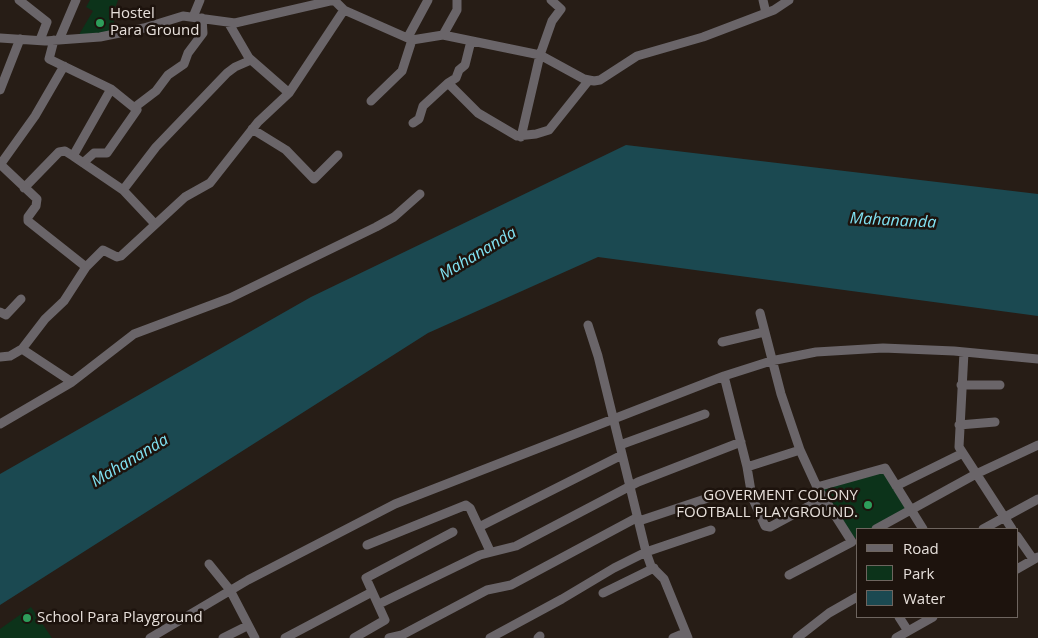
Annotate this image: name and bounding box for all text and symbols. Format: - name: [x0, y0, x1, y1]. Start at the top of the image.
- place label: Hostel Para Ground: [110, 5, 199, 40]
- marker: Hostel Para Ground: [94, 17, 106, 29]
- water label: Mahananda: [849, 209, 937, 233]
- water label: Mahananda: [436, 224, 520, 284]
- water label: Mahananda: [88, 431, 172, 491]
- place label: GOVERMENT COLONY FOOTBALL PLAYGROUND.: [676, 487, 858, 522]
- marker: GOVERMENT COLONY FOOTBALL PLAYGROUND.: [862, 499, 874, 511]
- legend: [856, 528, 1018, 618]
- text: Road: [903, 538, 939, 558]
- text: Park: [903, 563, 934, 583]
- text: Water: [903, 588, 945, 608]
- place label: School Para Playground: [37, 609, 203, 627]
- marker: School Para Playground: [21, 612, 33, 624]

